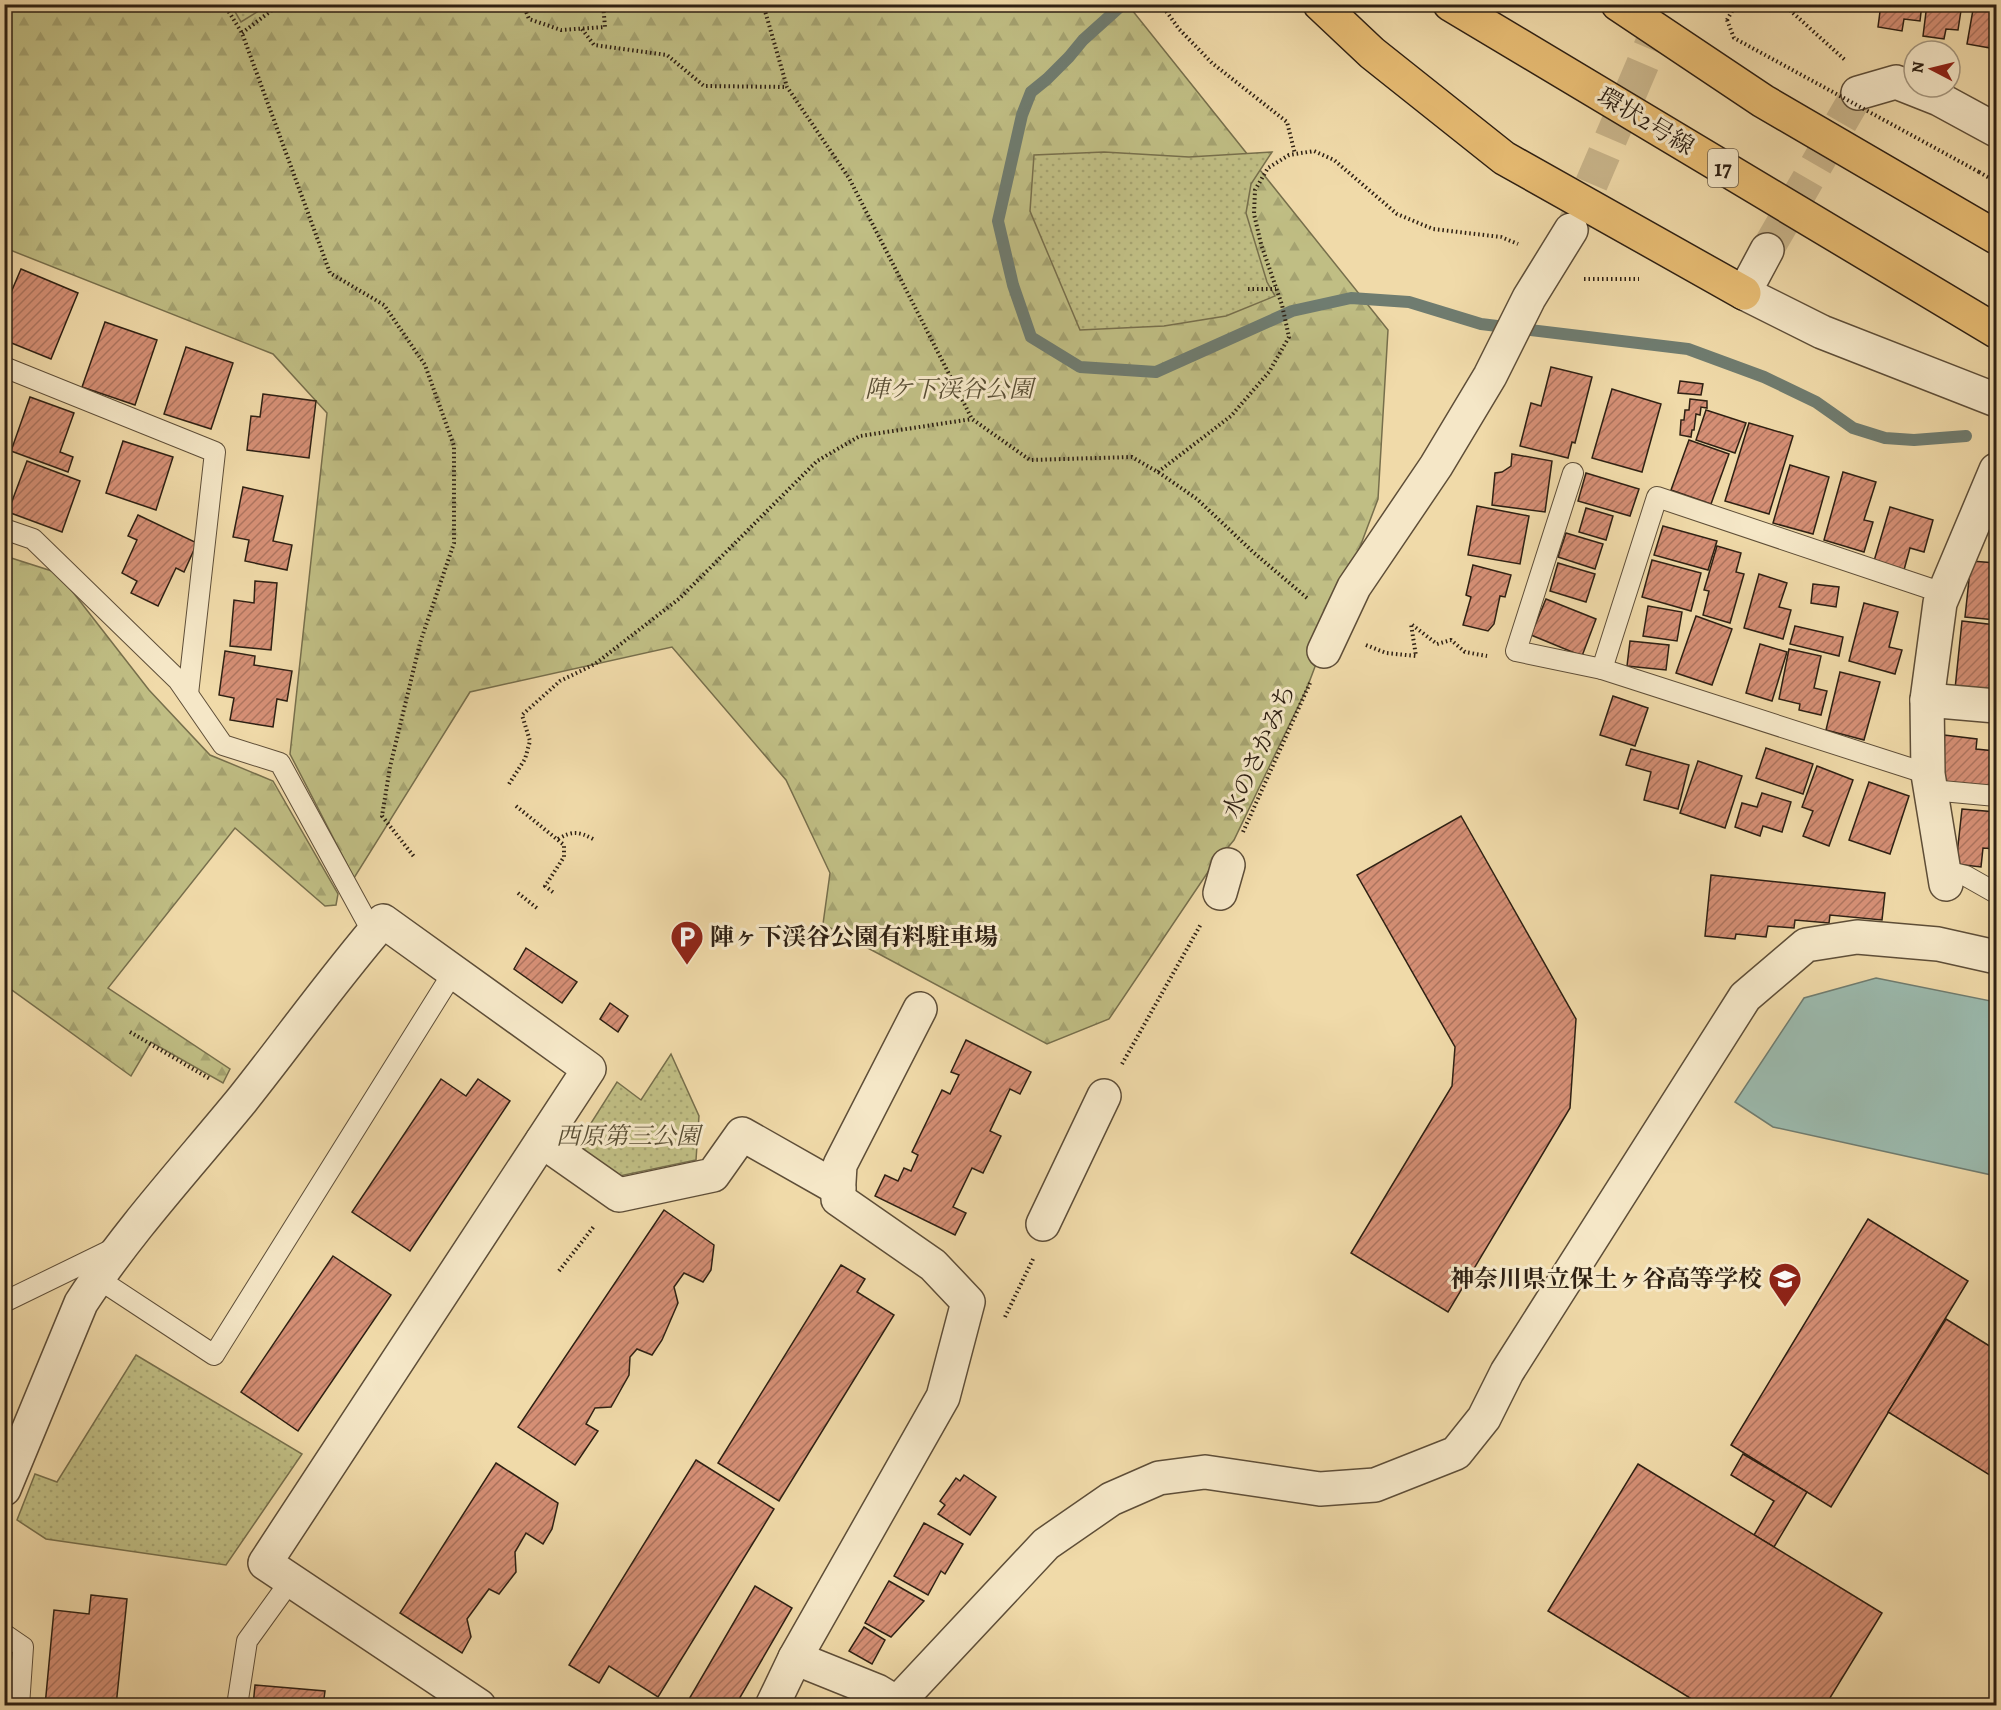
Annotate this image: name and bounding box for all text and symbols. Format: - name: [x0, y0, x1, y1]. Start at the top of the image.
- north arrow: [1902, 39, 1962, 99]
- text: N: [1906, 60, 1930, 74]
- street label: 環状2号線: [1592, 80, 1700, 162]
- road number: 17: [1708, 149, 1738, 187]
- park label: 陣ケ下渓谷公園: [865, 373, 1037, 405]
- street label: 水のさかみち: [1215, 679, 1303, 823]
- parking icon: 陣ヶ下渓谷公園有料駐車場: [669, 919, 705, 966]
- place label: 陣ヶ下渓谷公園有料駐車場: [710, 921, 998, 953]
- park label: 西原第三公園: [556, 1120, 704, 1152]
- school or university icon: 神奈川県立保土ヶ谷高等学校: [1767, 1261, 1803, 1308]
- place label: 神奈川県立保土ヶ谷高等学校: [1450, 1263, 1762, 1295]

